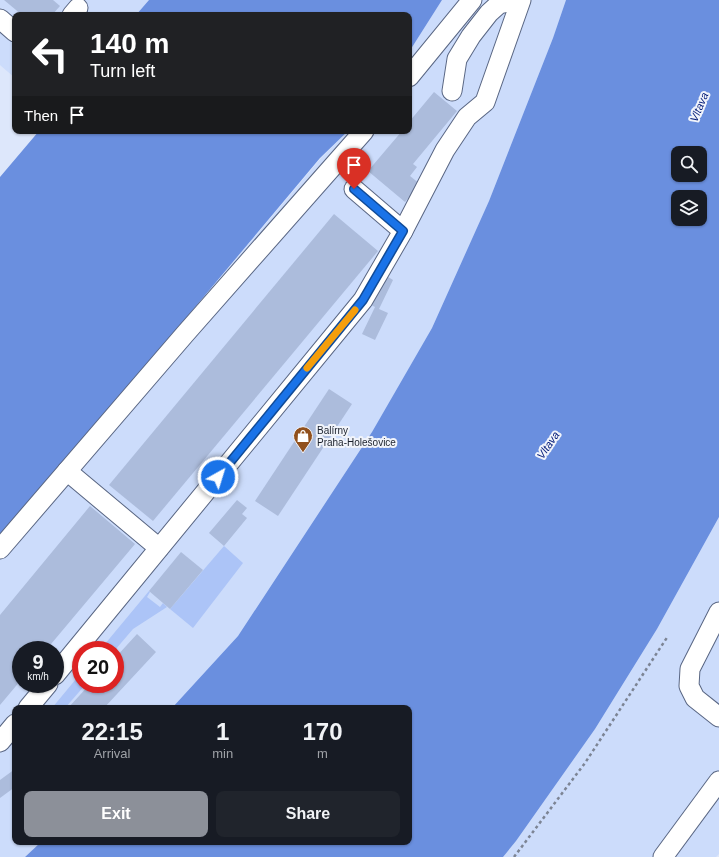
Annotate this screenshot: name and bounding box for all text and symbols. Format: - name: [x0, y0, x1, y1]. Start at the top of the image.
- icon: left: [24, 28, 76, 80]
- text: 140 m: [90, 28, 169, 59]
- text: Turn left: [90, 61, 155, 81]
- water label: Vltava: [688, 91, 710, 123]
- icon: arrive: [66, 104, 88, 126]
- text: Then: [24, 107, 58, 124]
- map controls: [671, 146, 707, 226]
- button: search: [671, 146, 707, 182]
- pin: [337, 148, 371, 189]
- icon: arrive: [343, 154, 365, 176]
- button: layers: [671, 190, 707, 226]
- shop icon: Balírny Praha-Holešovice: [292, 425, 314, 453]
- place label: Balírny Praha-Holešovice: [317, 425, 396, 448]
- water label: Vltava: [534, 429, 562, 461]
- position arrow: [197, 456, 239, 498]
- speed limit sign: 20: [72, 641, 124, 693]
- text: 9: [32, 651, 44, 673]
- text: km/h: [27, 671, 49, 682]
- text: 22:15: [81, 718, 143, 745]
- text: 1: [216, 718, 229, 745]
- text: 170: [303, 718, 343, 745]
- text: Arrival: [94, 746, 131, 761]
- text: min: [212, 746, 233, 761]
- text: m: [317, 746, 328, 761]
- button: Exit: [24, 791, 208, 837]
- button: Share: [216, 791, 400, 837]

